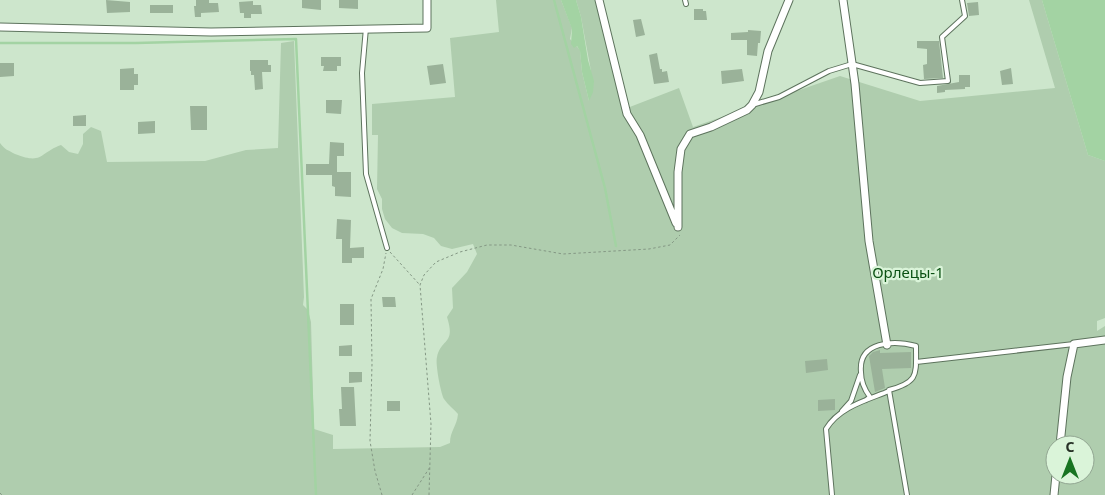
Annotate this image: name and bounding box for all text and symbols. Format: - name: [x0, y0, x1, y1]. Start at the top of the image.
- park label: Орлецы-1: [872, 262, 944, 282]
- north arrow: [1045, 435, 1095, 485]
- text: С: [1065, 437, 1075, 456]

